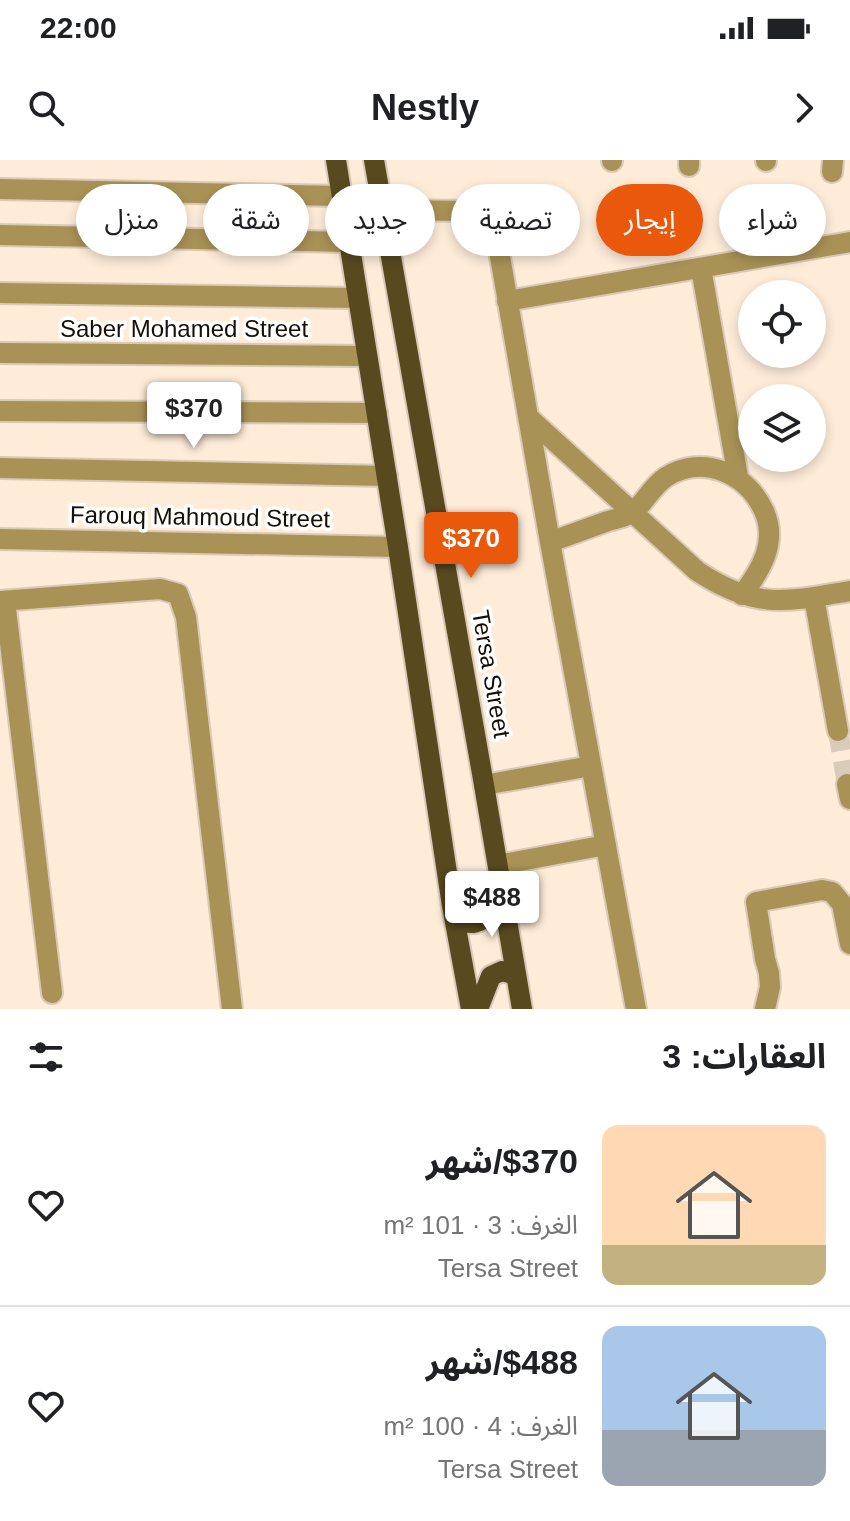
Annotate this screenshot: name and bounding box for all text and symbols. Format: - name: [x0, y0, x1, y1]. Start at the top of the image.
- text: 22:00: [40, 11, 117, 44]
- icon: search: [24, 86, 68, 130]
- icon: forward: [782, 86, 826, 130]
- text: Nestly: [371, 87, 479, 128]
- chip: منزل: [76, 184, 187, 256]
- chip: شقة: [203, 184, 309, 256]
- chip: جديد: [325, 184, 435, 256]
- chip: تصفية: [451, 184, 580, 256]
- chip: إيجار: [596, 184, 703, 256]
- chip: شراء: [719, 184, 826, 256]
- map controls: [738, 280, 826, 472]
- button: locate: [738, 280, 826, 368]
- street label: Saber Mohamed Street: [60, 315, 308, 342]
- pin: $370: [147, 382, 241, 450]
- button: layers: [738, 384, 826, 472]
- text: $370: [165, 393, 223, 423]
- street label: Farouq Mahmoud Street: [70, 501, 331, 532]
- pin: $370: [424, 512, 518, 580]
- text: $370: [442, 523, 500, 553]
- street label: Tersa Street: [467, 608, 516, 740]
- pin: $488: [445, 871, 539, 939]
- text: $488: [463, 882, 521, 912]
- icon: filters: [24, 1035, 68, 1079]
- text: العقارات: 3: [662, 1037, 826, 1075]
- text: $370/شهر: [426, 1142, 578, 1180]
- icon: home: [666, 1157, 762, 1253]
- icon: heart: [24, 1183, 68, 1227]
- text: الغرف: 3 · 101 m²: [383, 1210, 578, 1240]
- text: Tersa Street: [438, 1253, 578, 1283]
- text: $488/شهر: [426, 1343, 578, 1381]
- icon: home: [666, 1358, 762, 1454]
- icon: heart: [24, 1384, 68, 1428]
- text: الغرف: 4 · 100 m²: [383, 1411, 578, 1441]
- text: Tersa Street: [438, 1454, 578, 1484]

